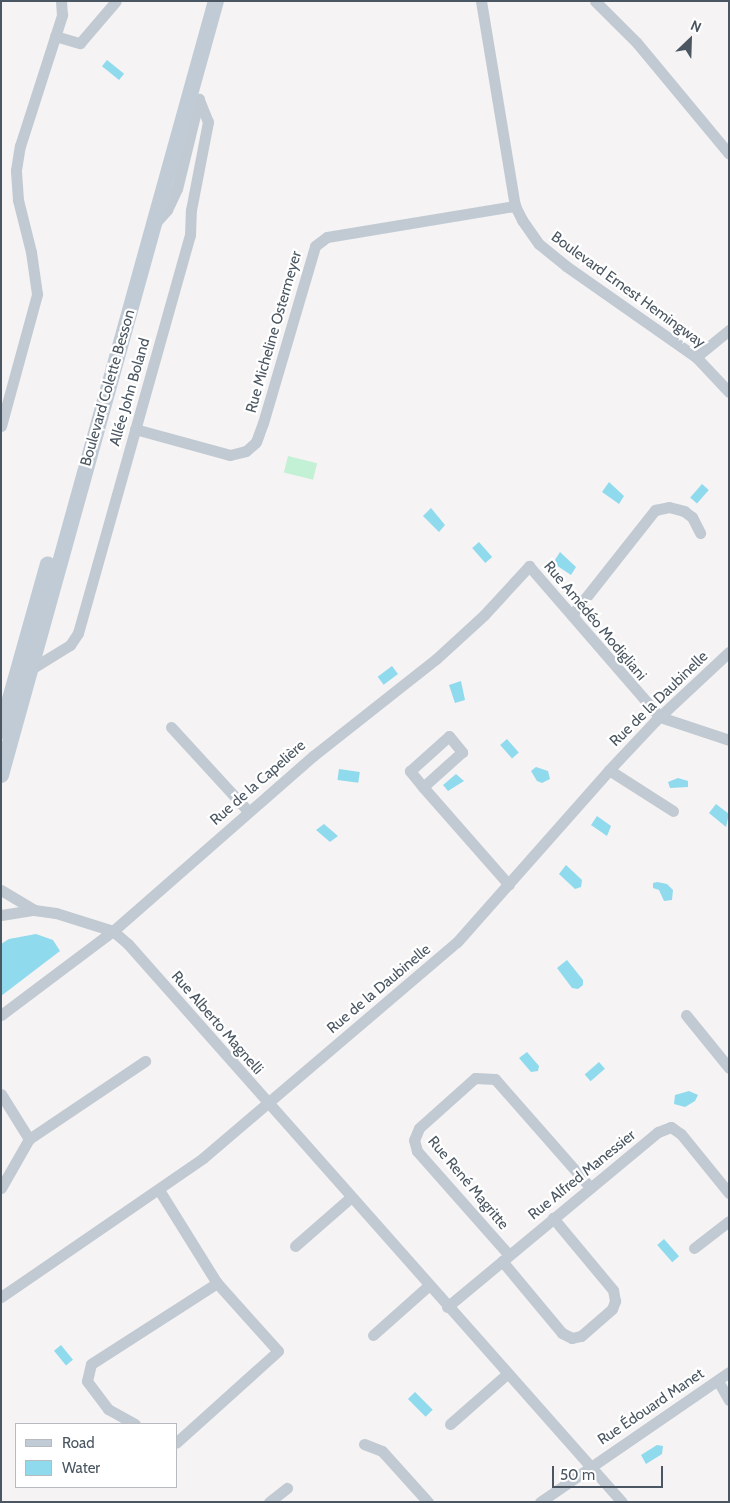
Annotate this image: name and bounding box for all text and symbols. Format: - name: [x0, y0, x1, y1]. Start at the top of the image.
- north arrow: [665, 15, 715, 65]
- text: N: [688, 16, 704, 37]
- street label: Boulevard Ernest Hemingway: [547, 228, 709, 352]
- street label: Rue Micheline Ostermeyer: [242, 249, 306, 415]
- street label: Boulevard Colette Besson: [77, 308, 139, 468]
- street label: Allée John Boland: [106, 336, 154, 448]
- street label: Rue Amédéo Modigliani: [540, 558, 650, 684]
- street label: Rue de la Daubinelle: [606, 648, 712, 750]
- street label: Rue de la Capelière: [207, 737, 309, 829]
- street label: Rue de la Daubinelle: [324, 941, 434, 1037]
- street label: Rue Alberto Magnelli: [167, 968, 267, 1078]
- street label: Rue Alfred Manessier: [525, 1126, 639, 1224]
- street label: Rue René Magritte: [424, 1133, 512, 1233]
- street label: Rue Édouard Manet: [595, 1365, 707, 1449]
- legend: [15, 1423, 178, 1488]
- text: Road: [62, 1434, 95, 1452]
- scale bar: [555, 1456, 666, 1488]
- text: Water: [62, 1459, 100, 1477]
- text: 50 m: [560, 1466, 595, 1484]

